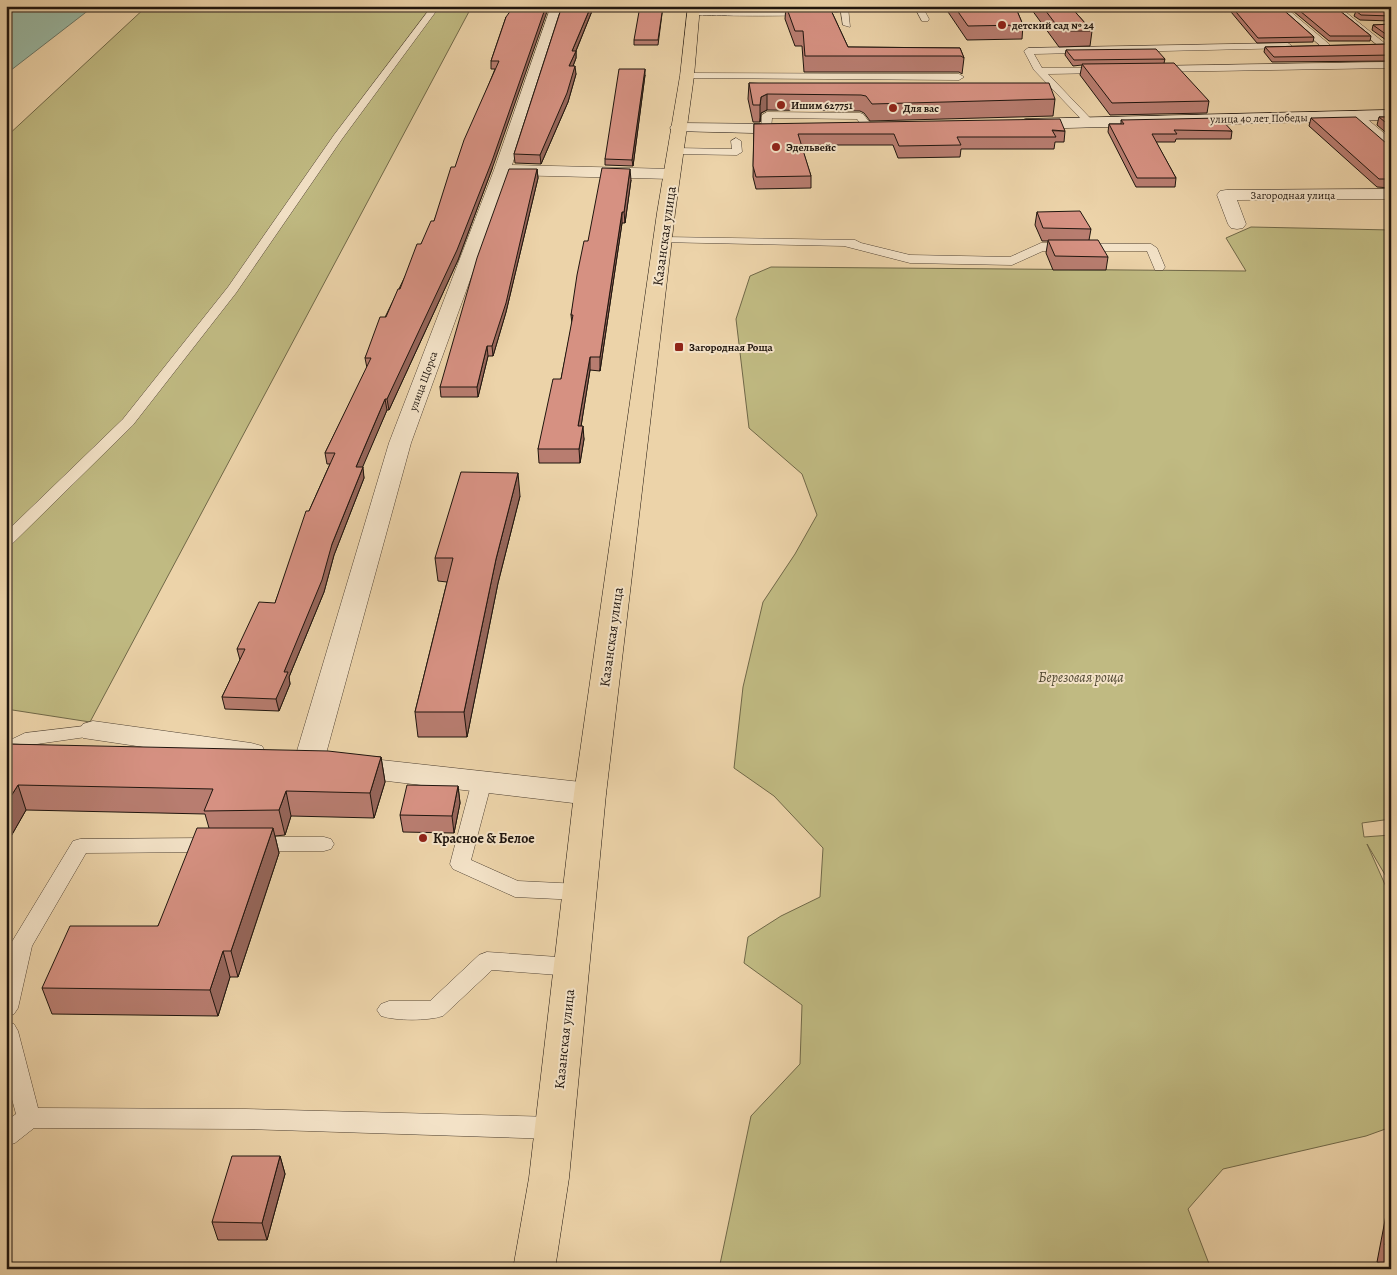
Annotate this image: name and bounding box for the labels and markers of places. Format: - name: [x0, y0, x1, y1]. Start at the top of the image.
- place label: детский сад № 24: [1011, 18, 1094, 33]
- marker: детский сад № 24: [996, 19, 1008, 31]
- place label: Ишим 627751: [791, 98, 853, 113]
- marker: Ишим 627751: [775, 99, 787, 111]
- place label: Для вас: [903, 101, 939, 116]
- marker: Для вас: [887, 102, 899, 114]
- place label: Эдельвейс: [786, 140, 836, 155]
- marker: Эдельвейс: [770, 141, 782, 153]
- place label: Загородная Роща: [689, 340, 774, 355]
- marker: Загородная Роща: [673, 341, 685, 353]
- place label: Красное & Белое: [433, 829, 535, 848]
- marker: Красное & Белое: [417, 832, 429, 844]

